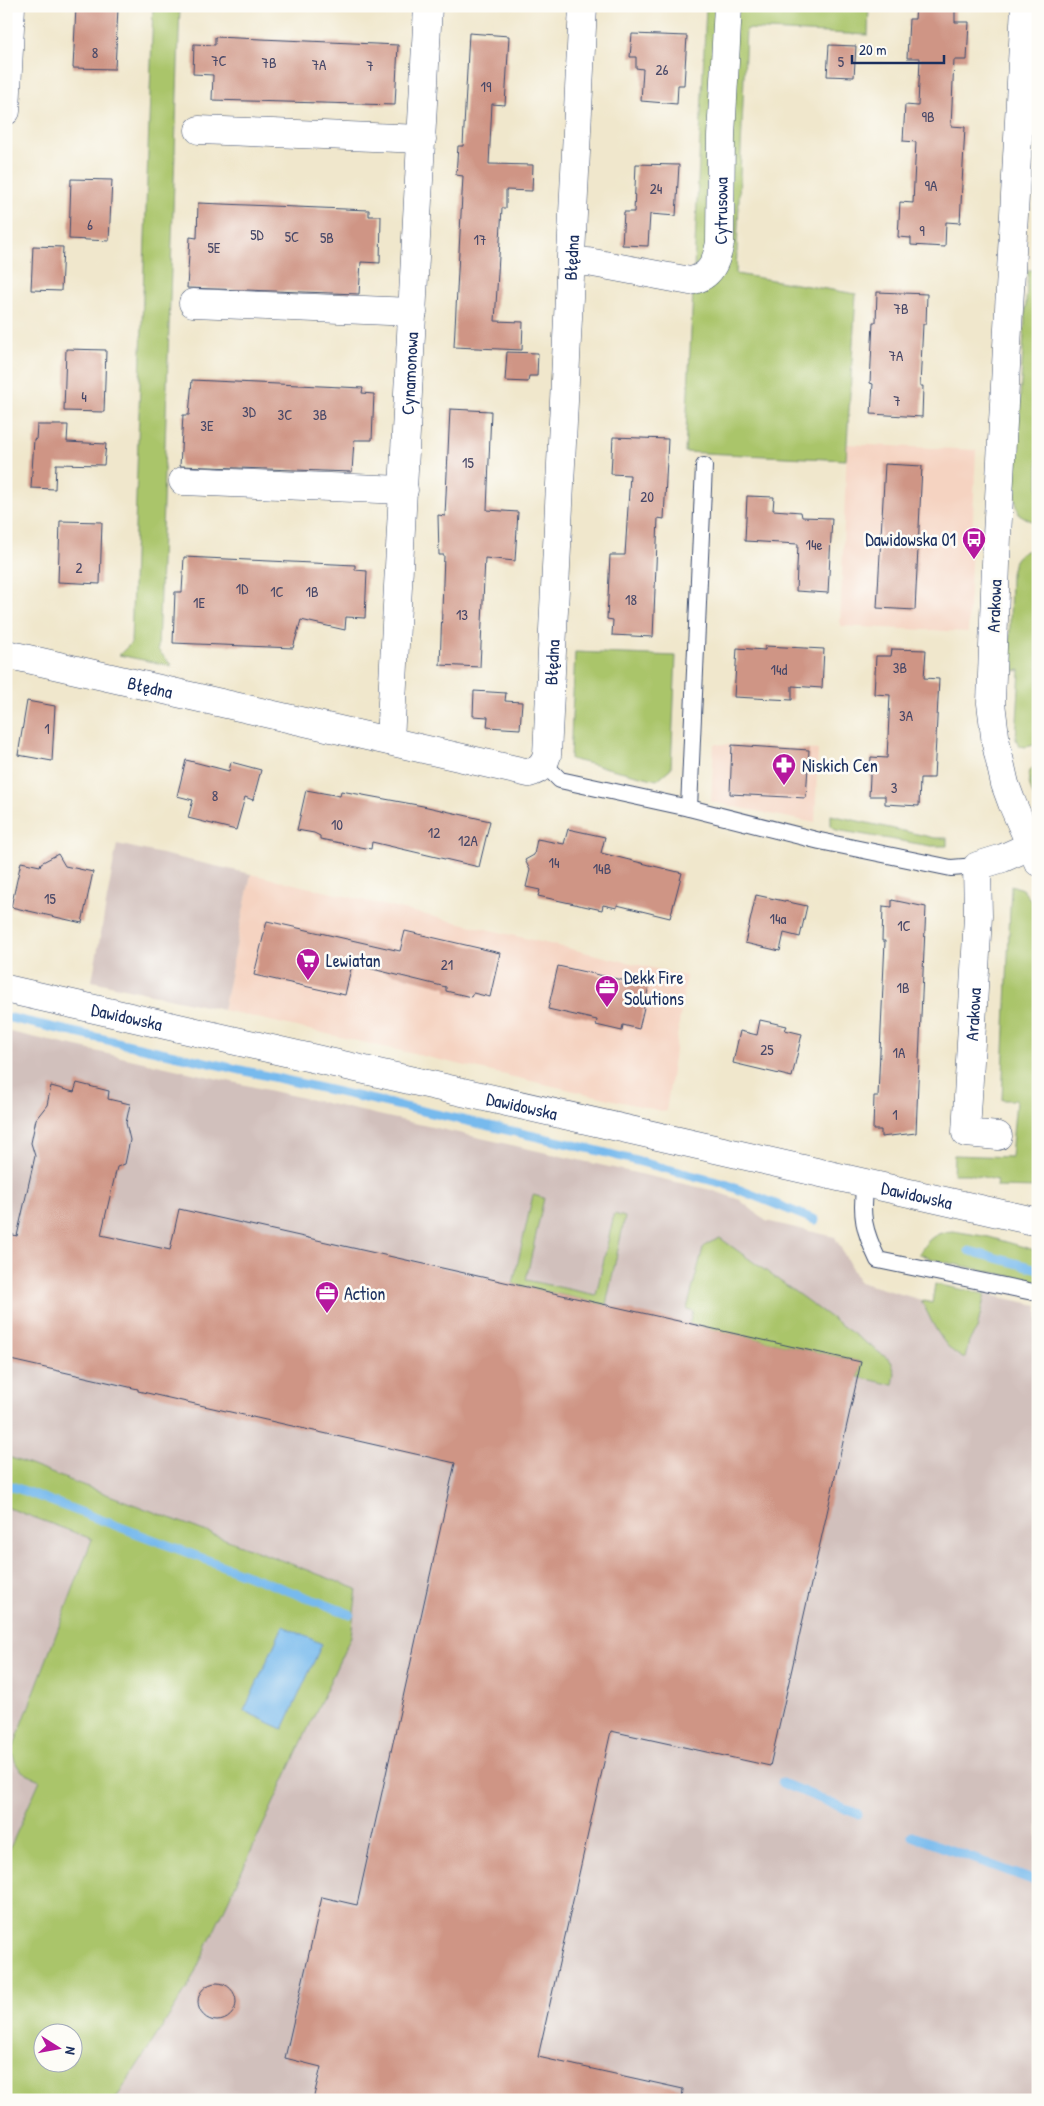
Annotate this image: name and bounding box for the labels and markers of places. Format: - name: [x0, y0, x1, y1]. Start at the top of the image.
- bus stop icon: Dawidowska 01: [961, 526, 987, 560]
- place label: Dawidowska 01: [865, 527, 956, 552]
- pharmacy icon: Niskich Cen: [771, 752, 797, 786]
- place label: Niskich Cen: [802, 753, 878, 778]
- supermarket icon: Lewiatan: [295, 947, 321, 981]
- place label: Lewiatan: [326, 948, 381, 973]
- place label: Dekk Fire Solutions: [624, 965, 684, 1011]
- office icon: Dekk Fire Solutions: [594, 974, 620, 1008]
- office icon: Action: [314, 1280, 340, 1314]
- place label: Action: [344, 1281, 385, 1306]

